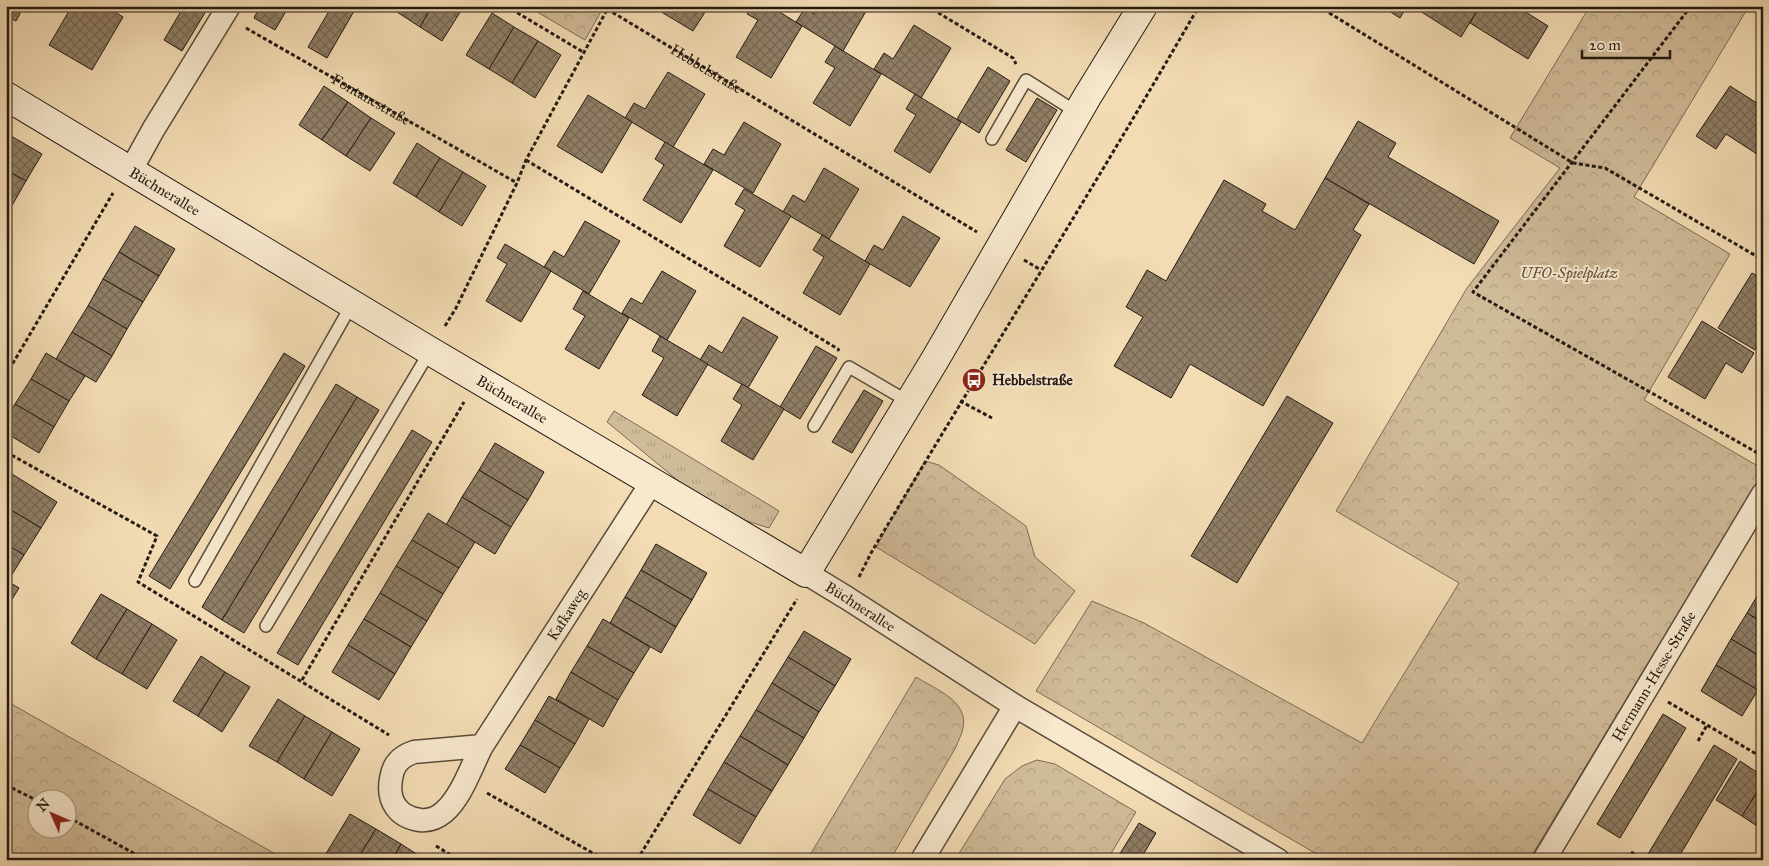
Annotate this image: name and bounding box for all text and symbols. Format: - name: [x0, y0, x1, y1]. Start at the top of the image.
- scale bar: [1582, 28, 1669, 60]
- text: 20 m: [1589, 36, 1621, 54]
- street label: Hebbelstraße: [667, 40, 746, 97]
- street label: Fontanestraße: [328, 70, 414, 129]
- street label: Büchnerallee: [126, 163, 203, 220]
- park label: UFO-Spielplatz: [1520, 264, 1618, 283]
- bus stop icon: Hebbelstraße: [961, 367, 987, 393]
- street label: Büchnerallee: [473, 371, 551, 427]
- place label: Hebbelstraße: [992, 371, 1073, 389]
- street label: Büchnerallee: [822, 578, 899, 636]
- street label: Kafkaweg: [543, 584, 590, 644]
- street label: Hermann-Hesse-Straße: [1608, 608, 1700, 745]
- north arrow: [28, 788, 78, 838]
- text: N: [33, 795, 53, 815]

